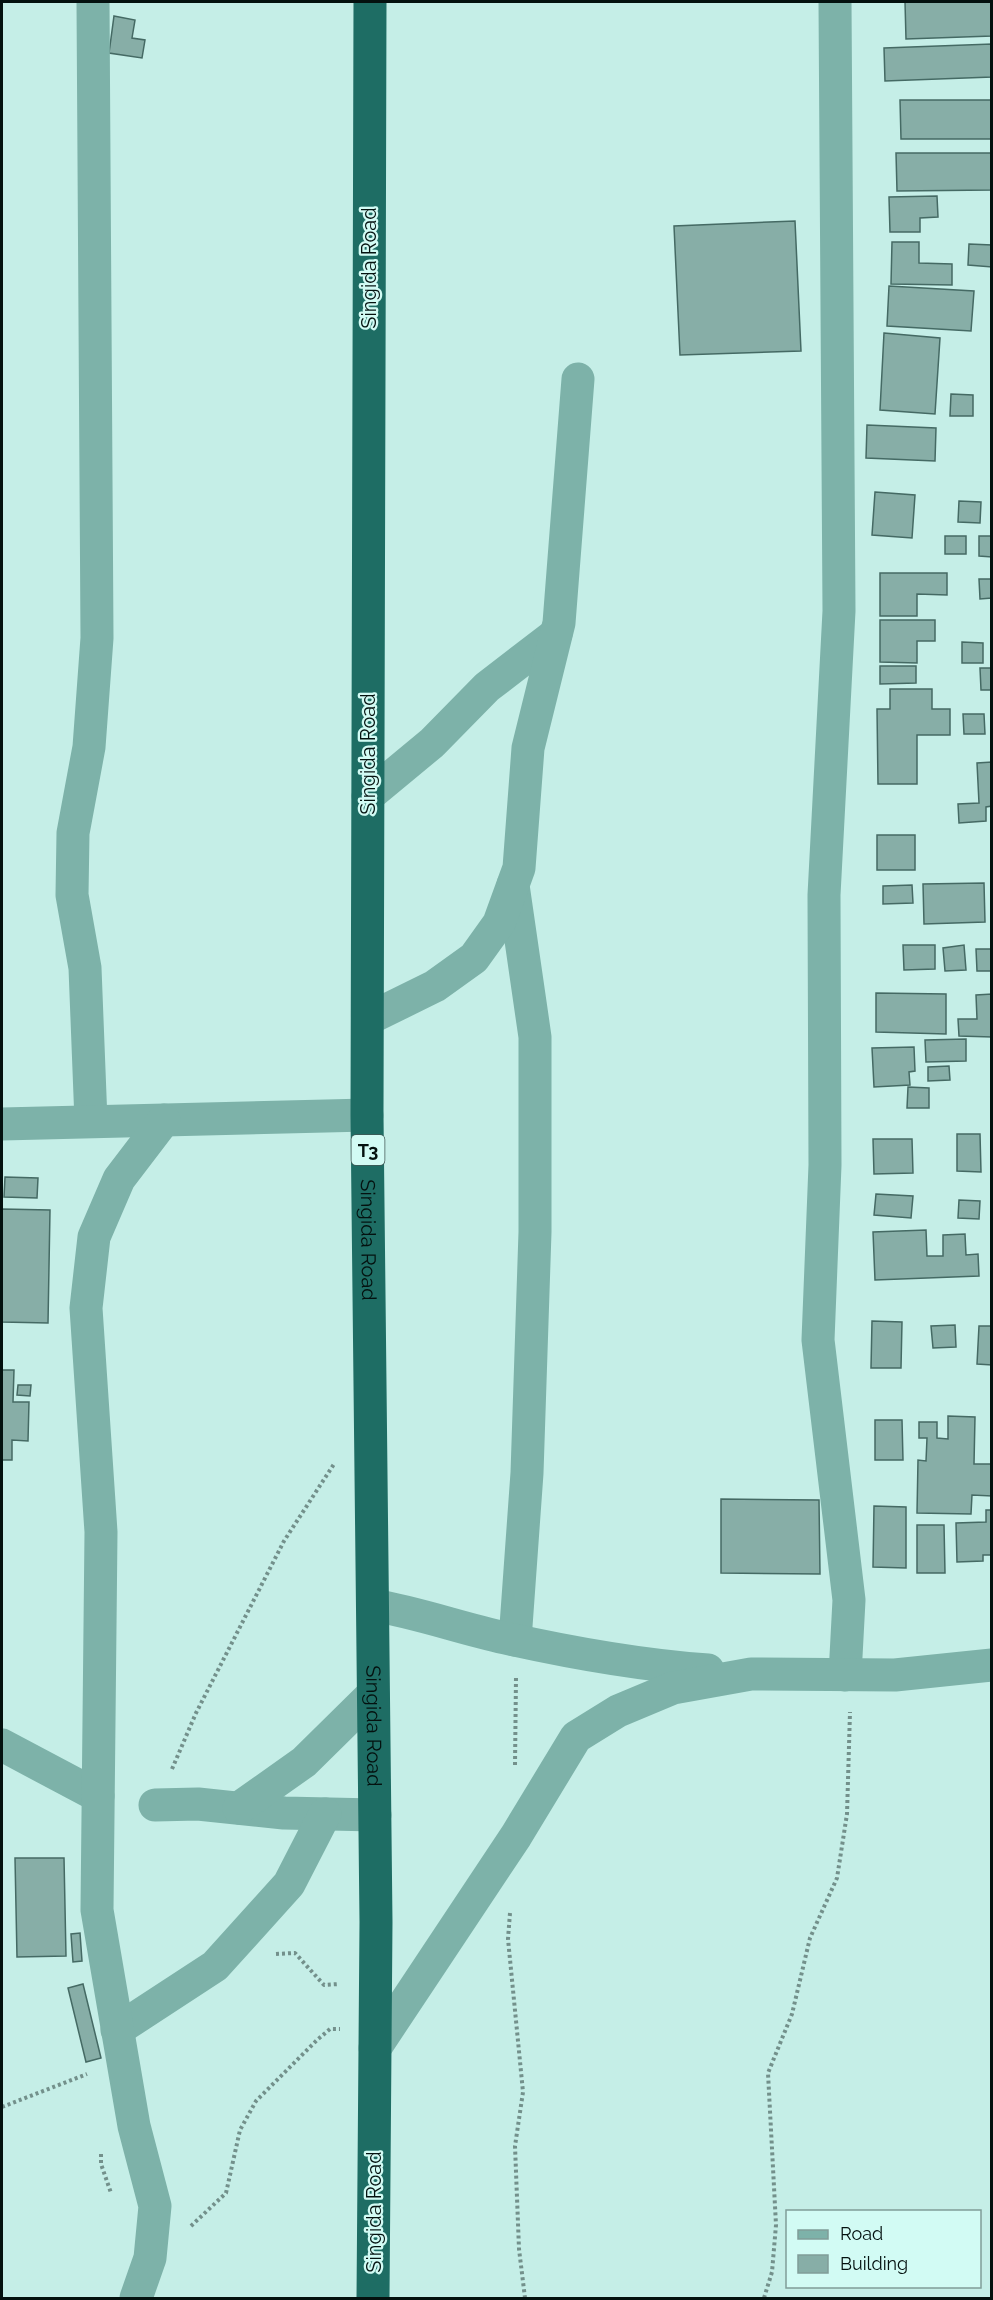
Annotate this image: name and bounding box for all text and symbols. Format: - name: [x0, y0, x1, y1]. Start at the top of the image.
- street label: Singida Road: [357, 207, 381, 329]
- street label: Singida Road: [356, 693, 380, 815]
- road number: T3: [352, 1135, 385, 1165]
- street label: Singida Road: [356, 1179, 381, 1301]
- street label: Singida Road: [361, 1665, 386, 1787]
- street label: Singida Road: [362, 2151, 386, 2273]
- legend: [786, 2210, 981, 2288]
- text: Road: [840, 2223, 883, 2244]
- text: Building: [840, 2253, 908, 2274]

